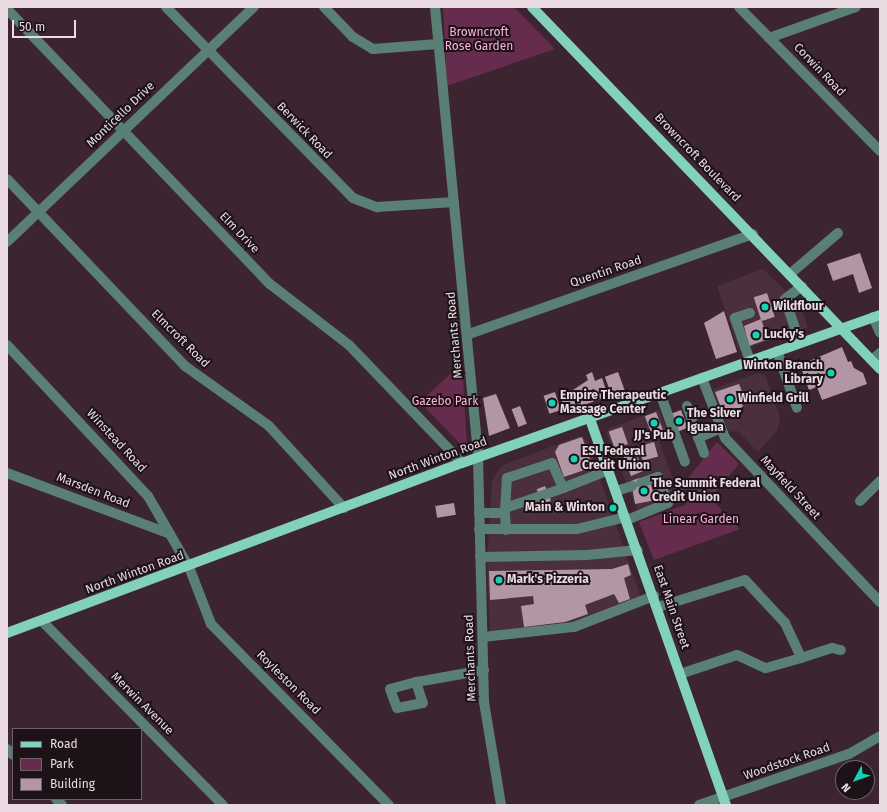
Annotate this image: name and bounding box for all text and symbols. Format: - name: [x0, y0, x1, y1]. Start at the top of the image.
- scale bar: [14, 12, 78, 38]
- text: 50 m: [19, 20, 45, 34]
- park label: Browncroft Rose Garden: [445, 26, 513, 54]
- street label: Corwin Road: [790, 41, 848, 99]
- street label: Monticello Drive: [84, 79, 158, 151]
- street label: Berwick Road: [273, 100, 335, 162]
- street label: Browncroft Boulevard: [651, 111, 743, 205]
- street label: Elm Drive: [216, 209, 262, 257]
- street label: Quentin Road: [568, 253, 644, 291]
- street label: Merchants Road: [444, 291, 466, 379]
- place label: Wildflour: [773, 300, 823, 314]
- marker: Wildflour: [760, 302, 770, 312]
- street label: Elmcroft Road: [148, 307, 212, 371]
- place label: Lucky's: [764, 328, 804, 342]
- marker: Lucky's: [751, 330, 761, 340]
- place label: Winton Branch Library: [743, 359, 823, 387]
- marker: Winton Branch Library: [826, 368, 836, 378]
- place label: Empire Therapeutic Massage Center: [560, 389, 666, 417]
- place label: Winfield Grill: [738, 392, 809, 406]
- marker: Winfield Grill: [725, 394, 735, 404]
- park label: Gazebo Park: [412, 395, 478, 409]
- marker: Empire Therapeutic Massage Center: [547, 398, 557, 408]
- street label: Winstead Road: [83, 406, 149, 476]
- place label: The Silver Iguana: [687, 407, 741, 435]
- marker: The Silver Iguana: [674, 416, 684, 426]
- marker: JJ's Pub: [649, 418, 659, 428]
- place label: JJ's Pub: [634, 429, 674, 443]
- street label: North Winton Road: [387, 434, 489, 484]
- place label: ESL Federal Credit Union: [582, 445, 650, 473]
- street label: Mayfield Street: [757, 453, 823, 523]
- marker: ESL Federal Credit Union: [569, 454, 579, 464]
- street label: Marsden Road: [54, 470, 132, 512]
- place label: The Summit Federal Credit Union: [652, 477, 760, 505]
- marker: The Summit Federal Credit Union: [639, 486, 649, 496]
- place label: Main & Winton: [525, 501, 605, 515]
- marker: Main & Winton: [608, 503, 618, 513]
- park label: Linear Garden: [663, 513, 739, 527]
- street label: North Winton Road: [84, 548, 186, 598]
- street label: East Main Street: [650, 563, 692, 651]
- place label: Mark's Pizzeria: [507, 573, 589, 587]
- marker: Mark's Pizzeria: [494, 575, 504, 585]
- street label: Merchants Road: [462, 614, 480, 702]
- street label: Royleston Road: [253, 648, 323, 718]
- street label: Merwin Avenue: [108, 670, 176, 738]
- legend: [12, 728, 142, 800]
- text: Road: [50, 737, 78, 751]
- street label: Woodstock Road: [742, 740, 832, 784]
- text: Park: [50, 757, 74, 771]
- north arrow: [835, 760, 875, 800]
- text: Building: [50, 777, 95, 791]
- text: N: [839, 781, 854, 795]

